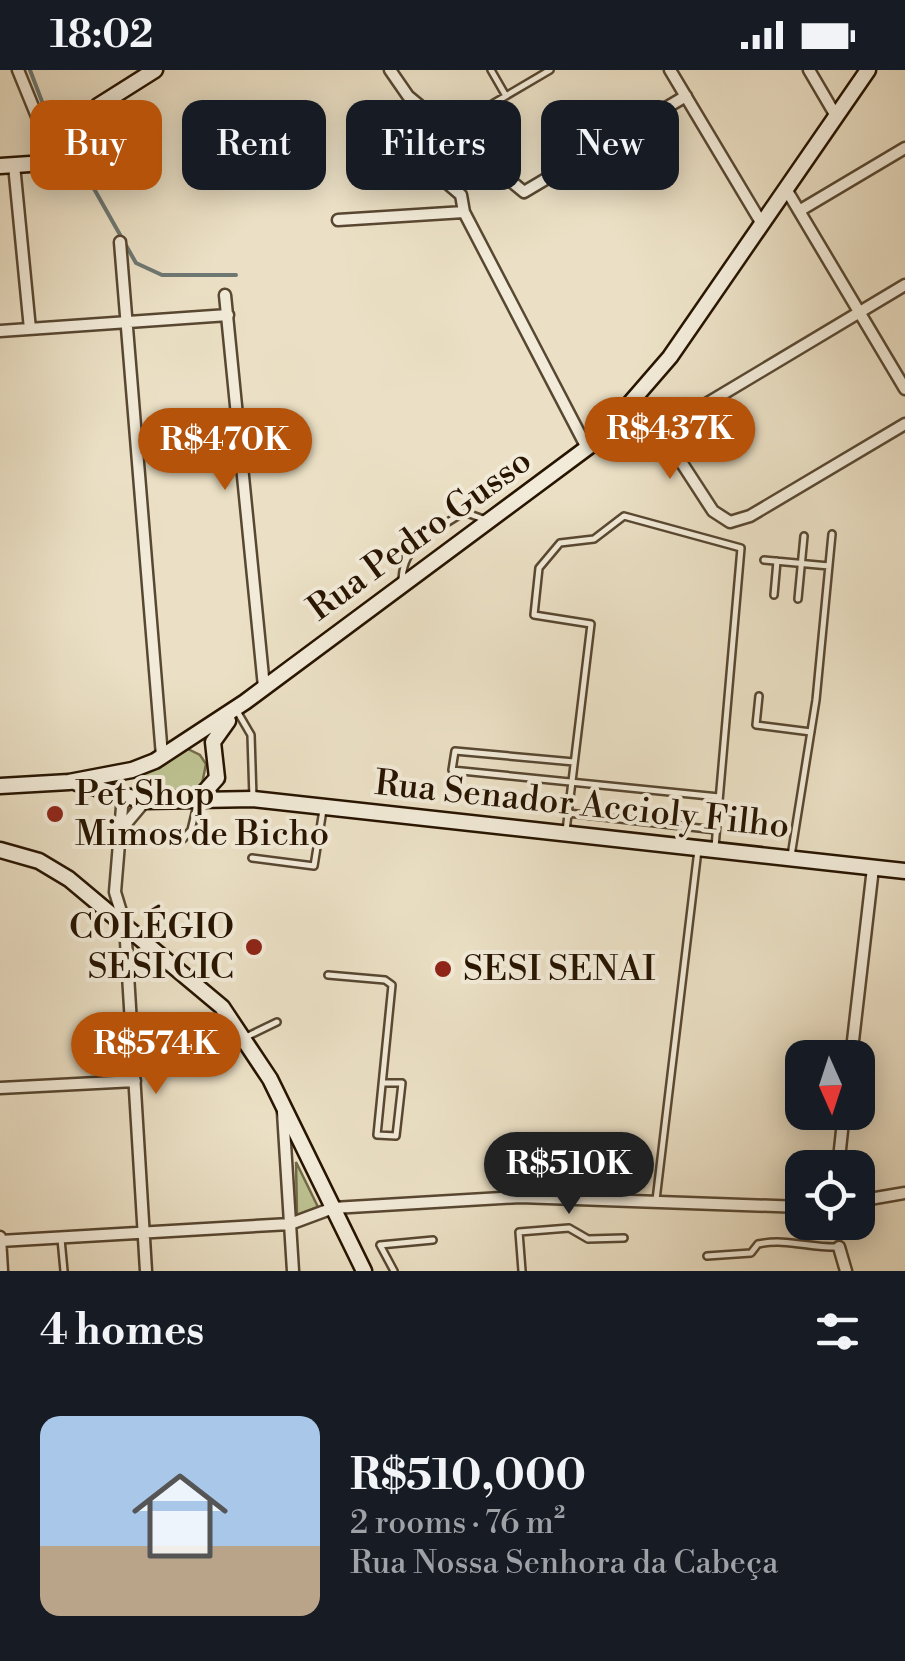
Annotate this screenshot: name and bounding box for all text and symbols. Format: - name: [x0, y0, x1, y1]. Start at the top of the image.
- text: 18:02: [50, 12, 153, 59]
- chip: Buy: [30, 100, 162, 190]
- chip: Rent: [182, 100, 326, 190]
- chip: Filters: [346, 100, 521, 190]
- chip: New: [541, 100, 679, 190]
- pin: R$437K: [589, 397, 751, 482]
- pin: R$470K: [144, 408, 306, 493]
- text: R$437K: [606, 409, 734, 449]
- text: R$470K: [160, 420, 290, 460]
- street label: Rua Pedro Gusso: [300, 439, 540, 631]
- street label: Rua Senador Accioly Filho: [373, 762, 791, 848]
- place label: Pet Shop Mimos de Bicho: [75, 773, 329, 856]
- marker: Pet Shop Mimos de Bicho: [44, 803, 66, 825]
- place label: COLÉGIO SESI CIC: [69, 904, 234, 989]
- marker: COLÉGIO SESI CIC: [243, 936, 265, 958]
- place label: SESI SENAI: [463, 948, 656, 991]
- marker: SESI SENAI: [432, 958, 454, 980]
- pin: R$574K: [75, 1012, 237, 1097]
- text: R$574K: [93, 1024, 219, 1064]
- north arrow: [785, 1040, 875, 1130]
- map controls: [785, 1040, 875, 1240]
- pin: R$510K: [488, 1132, 650, 1217]
- text: R$510K: [506, 1144, 632, 1184]
- button: locate: [785, 1150, 875, 1240]
- icon: filters: [810, 1304, 865, 1359]
- text: 4 homes: [40, 1305, 204, 1358]
- text: R$510,000: [350, 1450, 586, 1503]
- icon: home: [120, 1456, 240, 1576]
- text: 2 rooms · 76 m²: [350, 1503, 565, 1543]
- text: Rua Nossa Senhora da Cabeça: [350, 1543, 778, 1583]

